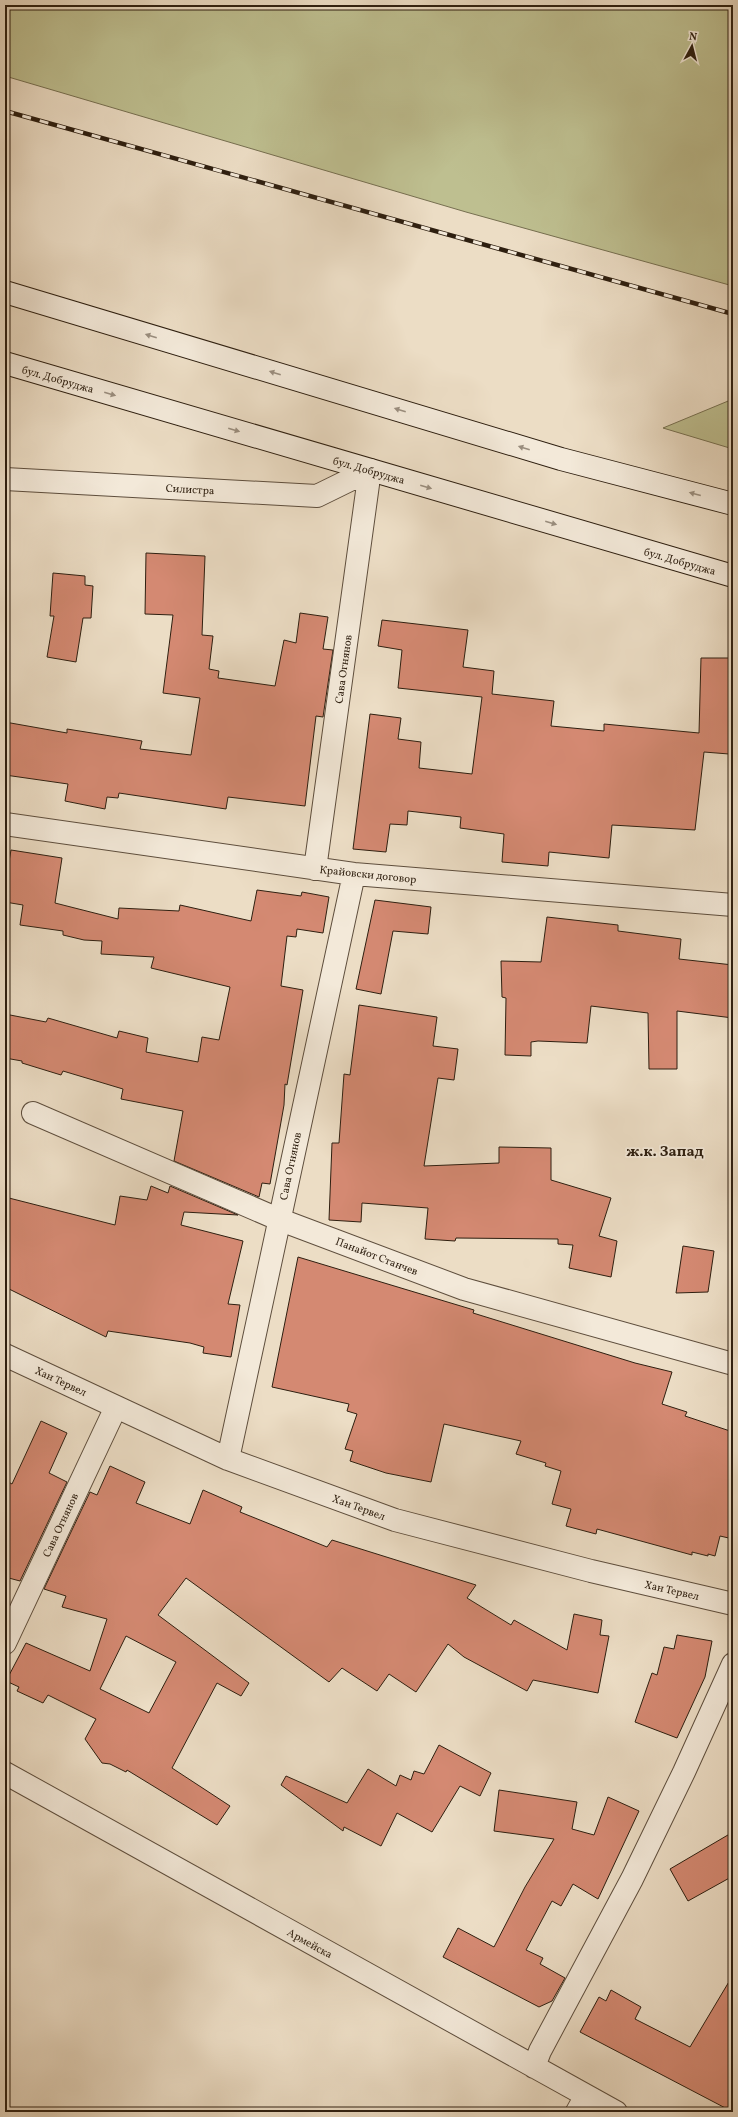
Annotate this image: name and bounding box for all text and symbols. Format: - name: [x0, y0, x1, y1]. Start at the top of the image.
- north arrow: [672, 26, 712, 66]
- text: N: [688, 30, 698, 45]
- one-way arrow: [144, 333, 156, 339]
- street label: бул. Добруджа: [20, 363, 96, 398]
- one-way arrow: [269, 370, 281, 376]
- one-way arrow: [104, 391, 116, 397]
- one-way arrow: [393, 407, 405, 413]
- one-way arrow: [229, 427, 241, 433]
- one-way arrow: [518, 445, 530, 451]
- street label: бул. Добруджа: [331, 454, 407, 489]
- street label: Силистра: [165, 482, 215, 499]
- one-way arrow: [421, 484, 433, 490]
- one-way arrow: [689, 491, 701, 497]
- one-way arrow: [545, 520, 557, 526]
- street label: бул. Добруджа: [642, 545, 718, 580]
- street label: Сава Огнянов: [332, 633, 357, 705]
- street label: Крайовски договор: [319, 863, 417, 888]
- street label: Сава Огнянов: [277, 1130, 306, 1202]
- district label: ж.к. Запад: [626, 1142, 704, 1163]
- street label: Панайот Станчев: [333, 1235, 420, 1280]
- street label: Хан Тервел: [32, 1364, 89, 1401]
- street label: Сава Огнянов: [40, 1491, 83, 1560]
- street label: Хан Тервел: [330, 1492, 387, 1525]
- street label: Хан Тервел: [643, 1578, 700, 1605]
- street label: Армейска: [284, 1926, 335, 1963]

